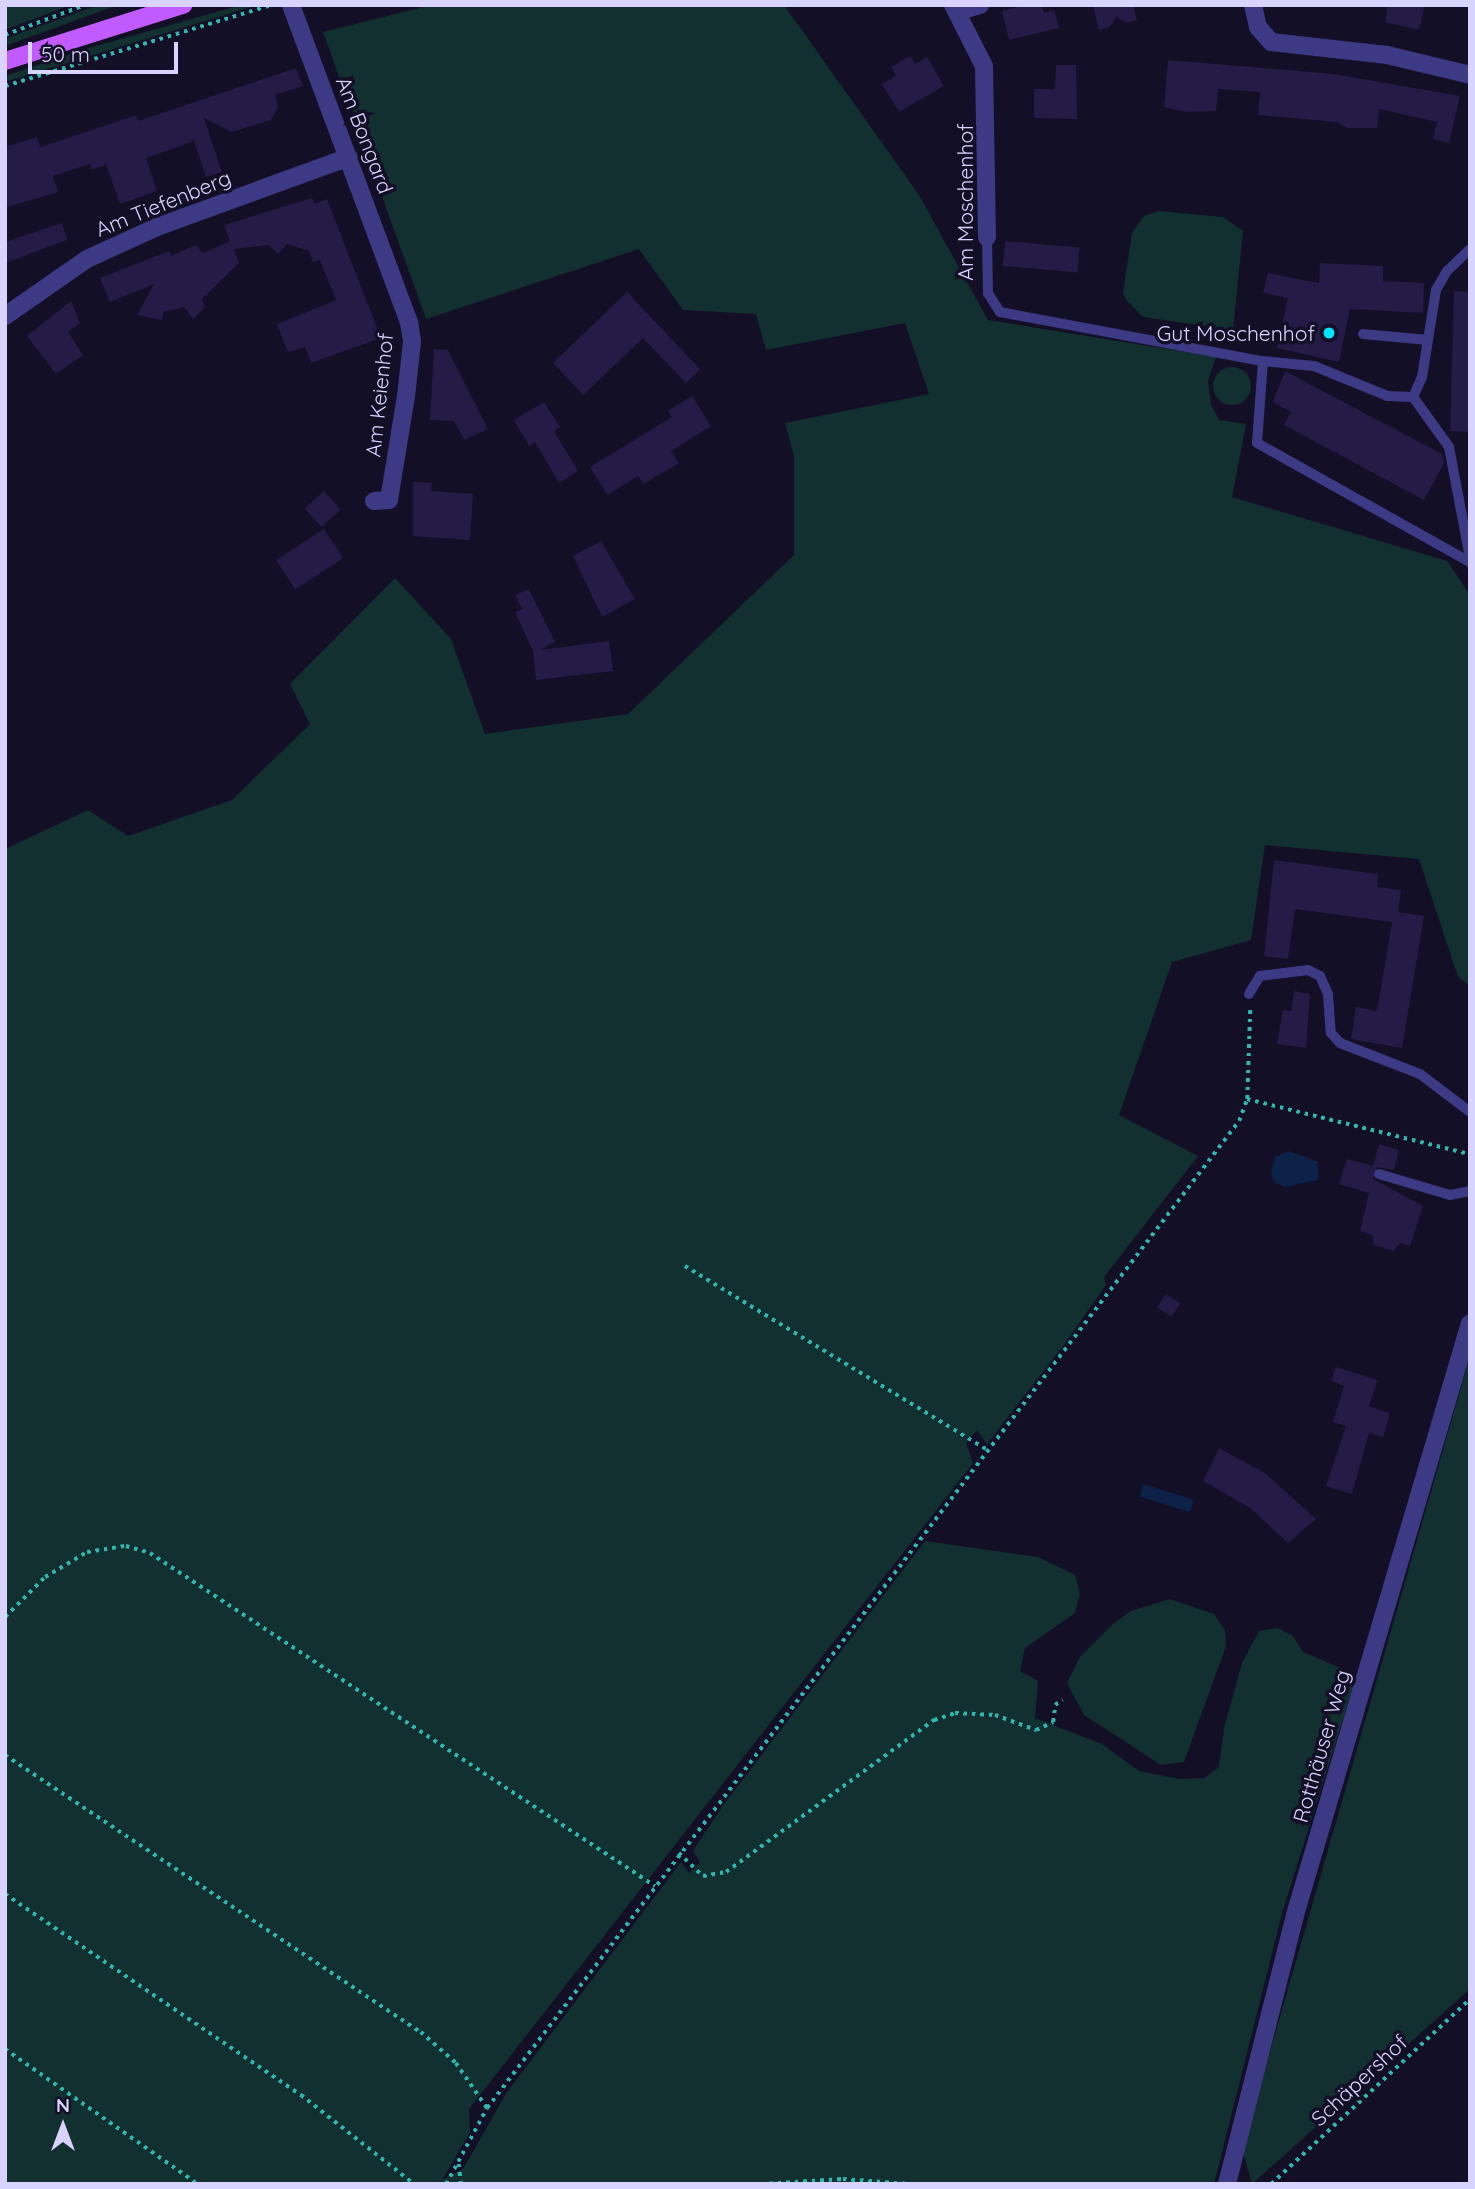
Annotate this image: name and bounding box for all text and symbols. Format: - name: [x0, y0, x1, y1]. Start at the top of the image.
- scale bar: [32, 28, 182, 72]
- text: 50 m: [41, 41, 90, 67]
- street label: Am Bongard: [331, 73, 399, 197]
- street label: Am Moschenhof: [952, 123, 978, 281]
- street label: Am Tiefenberg: [92, 164, 234, 242]
- place label: Gut Moschenhof: [1157, 320, 1315, 346]
- marker: Gut Moschenhof: [1321, 325, 1337, 341]
- street label: Am Keienhof: [360, 332, 398, 458]
- street label: Rotthäuser Weg: [1287, 1667, 1355, 1825]
- street label: Schäpershof: [1306, 2029, 1412, 2131]
- north arrow: [28, 2091, 98, 2161]
- text: N: [56, 2093, 70, 2117]

